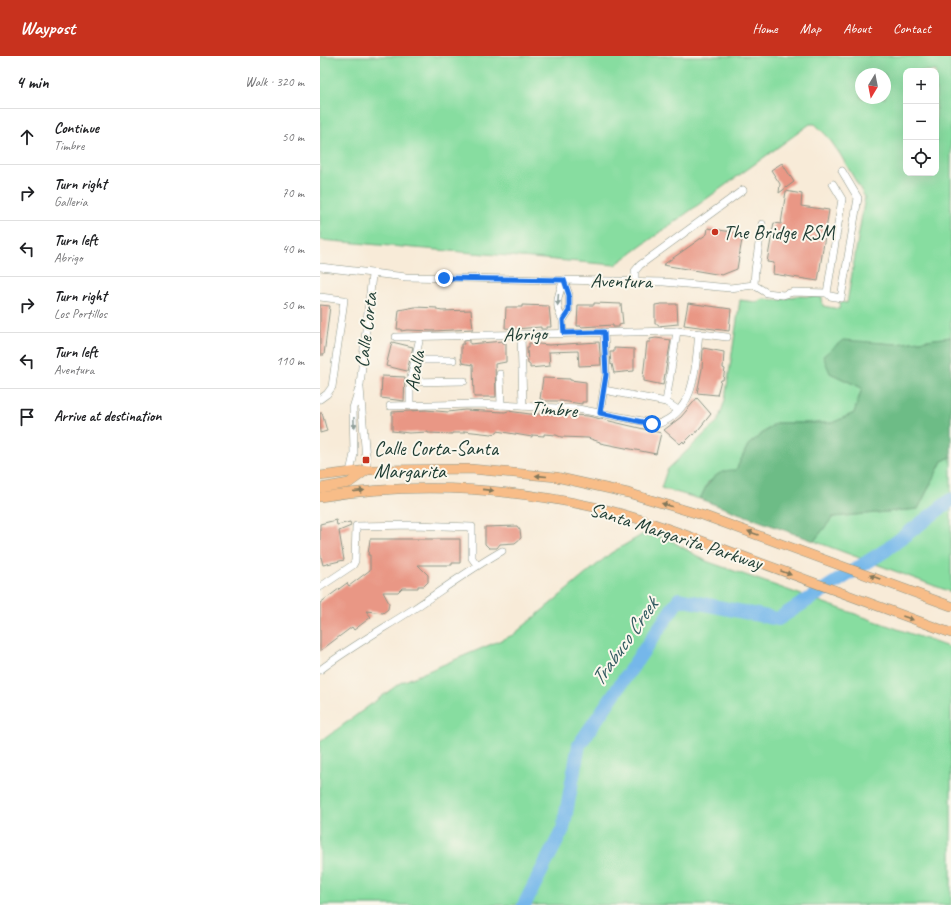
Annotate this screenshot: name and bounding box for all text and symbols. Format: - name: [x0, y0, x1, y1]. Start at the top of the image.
- text: Waypost: [20, 16, 75, 40]
- text: Home: [752, 20, 778, 37]
- text: Map: [800, 20, 821, 37]
- text: About: [843, 20, 871, 37]
- text: Contact: [893, 20, 931, 37]
- north arrow: [855, 68, 891, 104]
- map controls: [903, 68, 939, 176]
- button: +: [903, 68, 939, 104]
- text: 4 min: [16, 72, 49, 93]
- text: Walk · 320 m: [245, 74, 304, 90]
- button: −: [903, 104, 939, 140]
- text: Continue: [54, 119, 99, 138]
- icon: ahead: [16, 126, 38, 148]
- text: 50 m: [282, 129, 304, 145]
- text: Timbre: [54, 138, 84, 154]
- button: locate: [903, 140, 939, 176]
- text: Turn right: [54, 175, 107, 194]
- icon: right: [16, 182, 38, 204]
- text: 70 m: [282, 185, 304, 201]
- text: Galleria: [54, 194, 87, 210]
- place label: The Bridge RSM: [723, 220, 836, 245]
- marker: The Bridge RSM: [710, 227, 720, 237]
- text: Turn left: [54, 231, 97, 250]
- icon: left: [16, 238, 38, 260]
- text: 40 m: [282, 241, 304, 257]
- text: Abrigo: [54, 250, 83, 266]
- street label: Aventura: [590, 268, 654, 294]
- route end: [435, 269, 453, 287]
- text: Turn right: [54, 287, 107, 306]
- street label: Calle Corta: [349, 290, 383, 369]
- icon: right: [16, 294, 38, 316]
- one-way arrow: [555, 294, 561, 307]
- text: 50 m: [282, 297, 304, 313]
- text: Los Portillos: [54, 306, 107, 322]
- street label: Abrigo: [503, 321, 549, 347]
- text: Turn left: [54, 343, 97, 362]
- street label: Acalla: [399, 347, 431, 393]
- icon: left: [16, 350, 38, 372]
- text: 110 m: [276, 353, 304, 369]
- text: Aventura: [54, 362, 94, 378]
- street label: Timbre: [530, 395, 580, 423]
- icon: arrive: [16, 406, 38, 428]
- text: Arrive at destination: [54, 407, 161, 426]
- route start: [643, 415, 661, 433]
- one-way arrow: [350, 417, 357, 429]
- place label: Calle Corta-Santa Margarita: [374, 436, 500, 484]
- marker: Calle Corta-Santa Margarita: [361, 455, 371, 465]
- one-way arrow: [535, 473, 547, 479]
- one-way arrow: [482, 487, 494, 494]
- one-way arrow: [353, 488, 365, 494]
- street label: Santa Margarita Parkway: [587, 496, 767, 576]
- one-way arrow: [661, 502, 673, 508]
- one-way arrow: [747, 530, 759, 536]
- one-way arrow: [781, 570, 793, 576]
- one-way arrow: [869, 574, 881, 580]
- water label: Trabuco Creek: [585, 591, 665, 691]
- one-way arrow: [903, 615, 915, 621]

